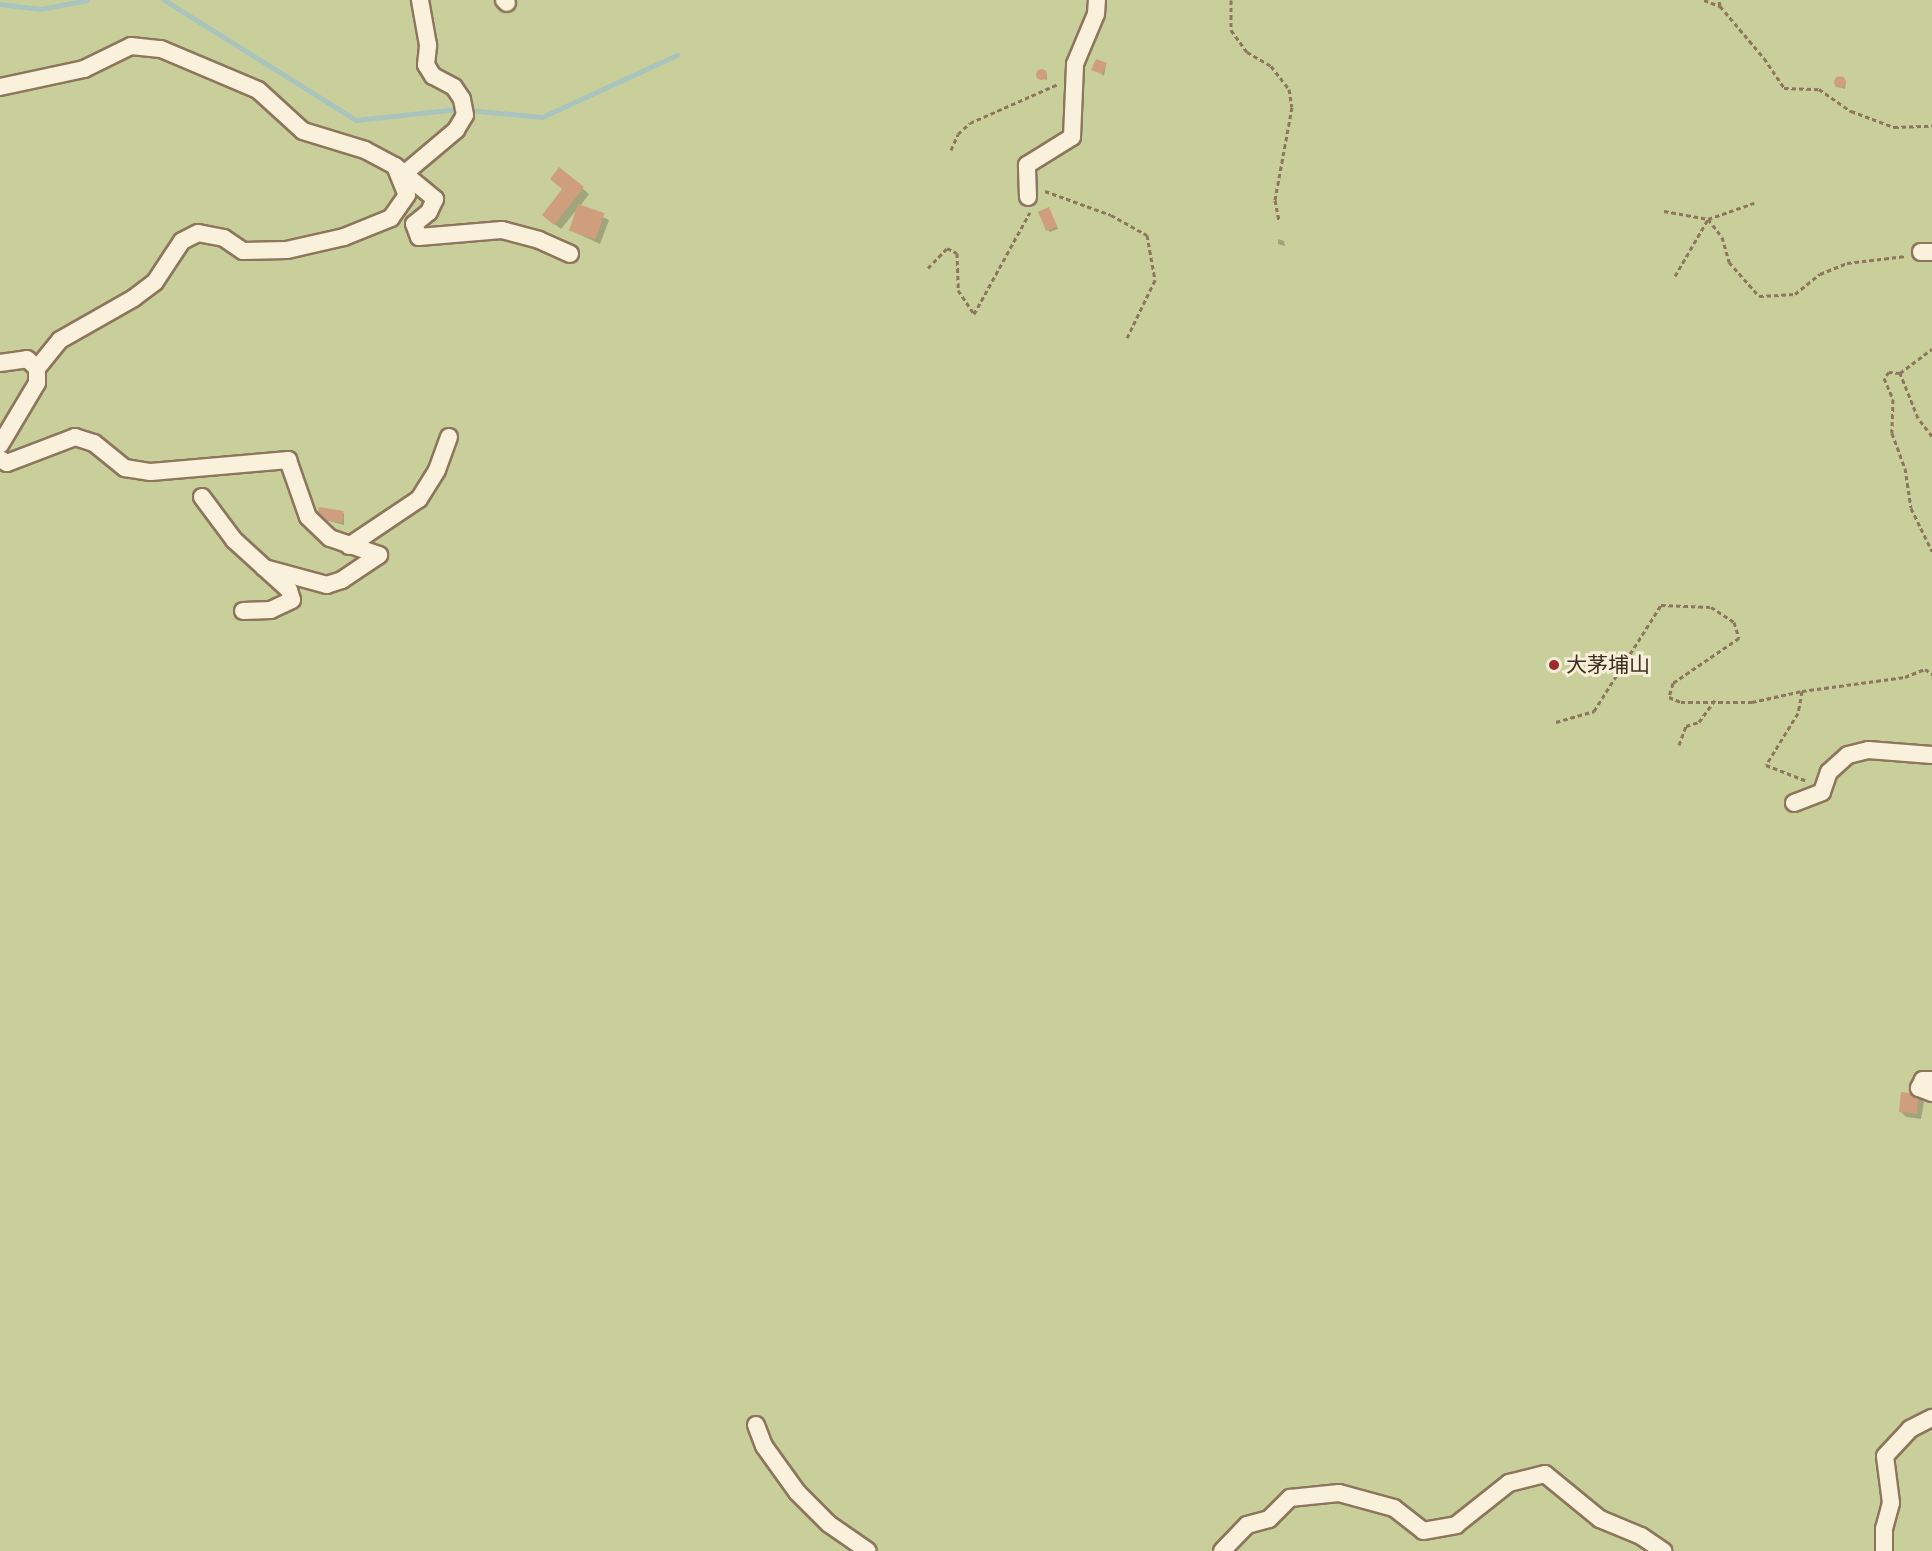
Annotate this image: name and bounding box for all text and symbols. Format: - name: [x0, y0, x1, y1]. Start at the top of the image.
- place label: 大茅埔山: [1566, 652, 1650, 678]
- marker: 大茅埔山: [1547, 658, 1561, 672]

